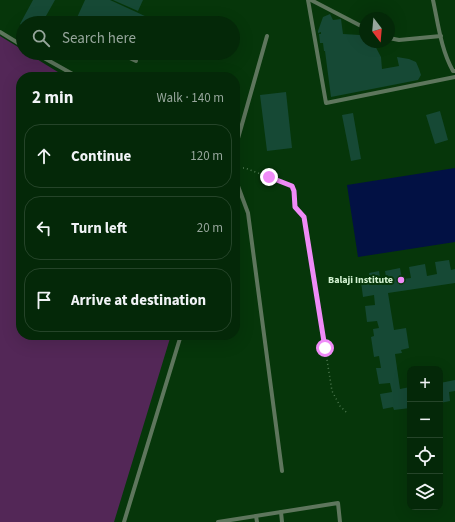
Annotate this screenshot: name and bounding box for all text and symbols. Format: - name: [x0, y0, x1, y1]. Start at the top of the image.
- north arrow: [359, 12, 395, 48]
- search box: [16, 16, 240, 60]
- icon: search: [30, 27, 52, 49]
- text: Search here: [62, 28, 136, 49]
- text: 2 min: [32, 86, 73, 110]
- text: Walk · 140 m: [156, 89, 224, 107]
- icon: ahead: [33, 145, 55, 167]
- text: Continue: [71, 146, 131, 167]
- text: 120 m: [190, 147, 223, 165]
- route end: [260, 168, 278, 186]
- icon: left: [33, 217, 55, 239]
- text: Turn left: [71, 218, 127, 239]
- text: 20 m: [197, 219, 223, 237]
- place label: Balaji Institute: [328, 273, 393, 287]
- marker: Balaji Institute: [396, 275, 406, 285]
- icon: arrive: [33, 289, 55, 311]
- text: Arrive at destination: [71, 290, 206, 311]
- route start: [316, 339, 334, 357]
- map controls: [407, 366, 443, 510]
- button: +: [407, 366, 443, 402]
- button: −: [407, 402, 443, 438]
- button: locate: [407, 438, 443, 474]
- button: layers: [407, 474, 443, 510]

